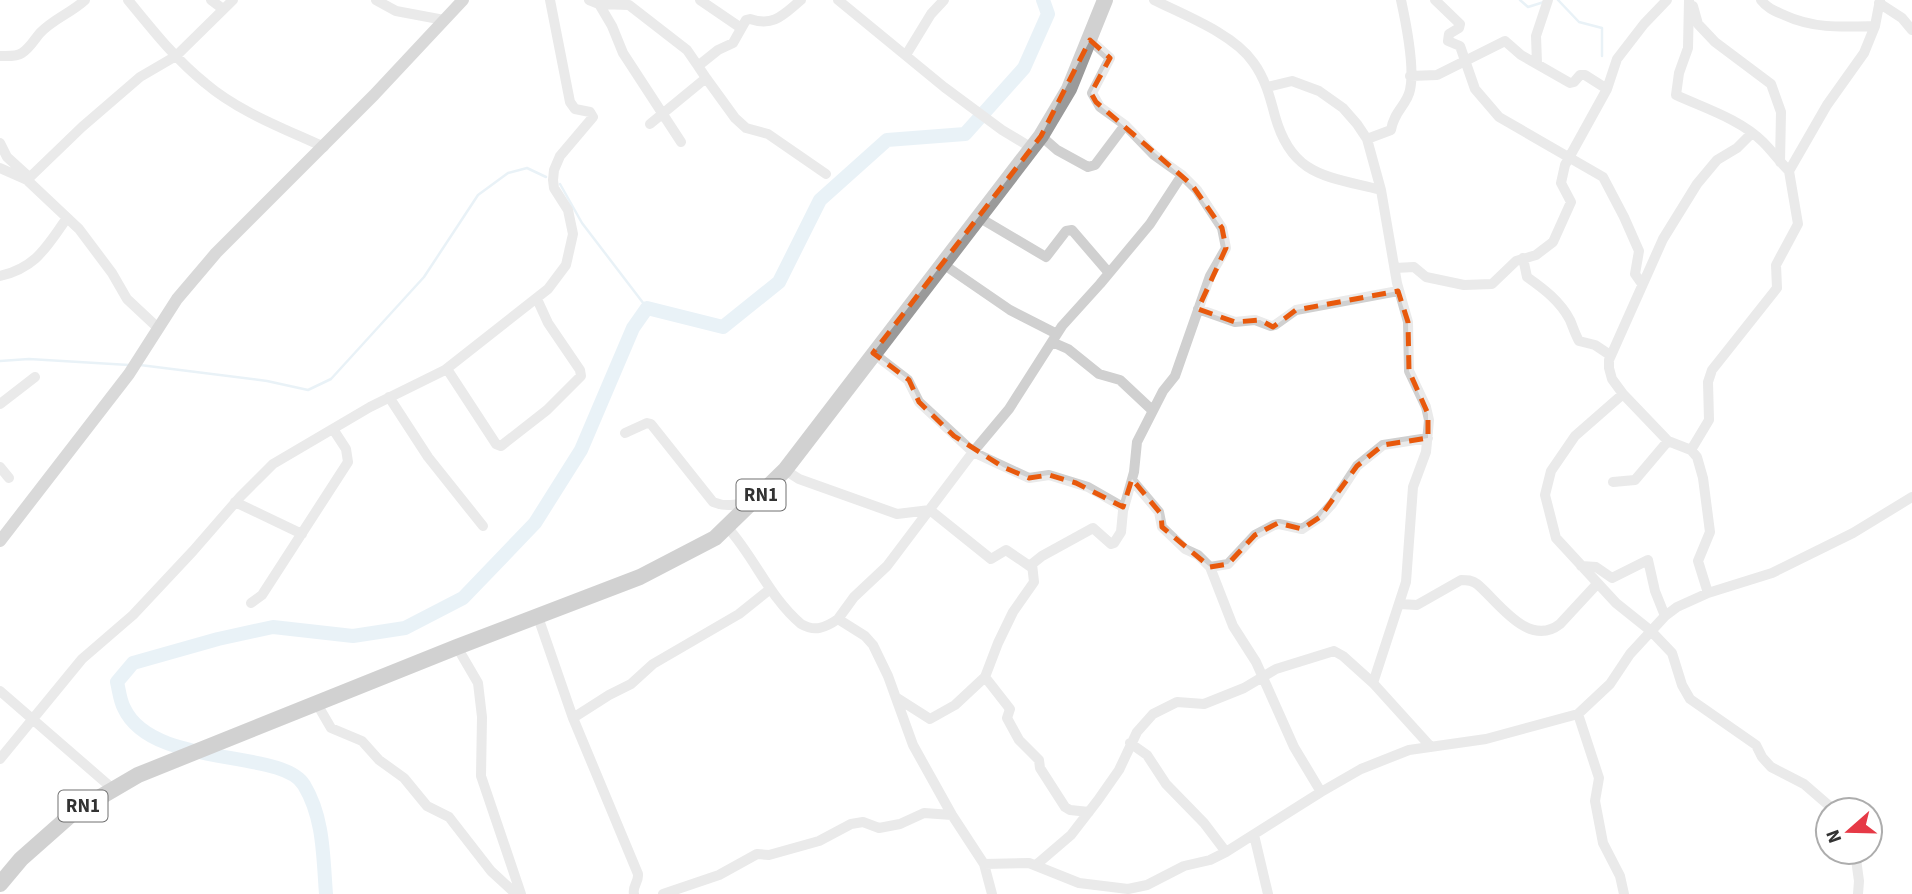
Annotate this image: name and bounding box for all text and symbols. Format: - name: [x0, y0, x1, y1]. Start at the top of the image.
- road number: RN1: [736, 480, 786, 510]
- road number: RN1: [58, 790, 108, 821]
- north arrow: [1814, 796, 1884, 866]
- text: N: [1820, 826, 1849, 847]

